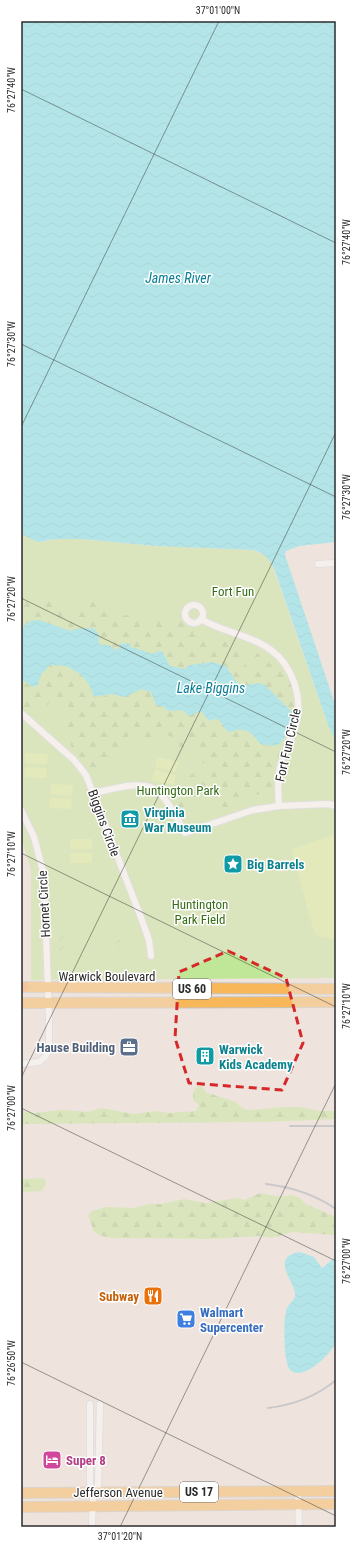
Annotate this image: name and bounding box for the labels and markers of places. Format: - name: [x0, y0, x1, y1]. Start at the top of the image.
- place label: Virginia War Museum: [144, 805, 211, 835]
- museum icon: Virginia War Museum: [119, 808, 141, 830]
- place icon: Big Barrels: [222, 853, 244, 875]
- place label: Big Barrels: [247, 857, 305, 872]
- office icon: Hause Building: [118, 1036, 140, 1058]
- place label: Hause Building: [36, 1040, 115, 1055]
- place label: Warwick Kids Academy: [219, 1042, 293, 1072]
- building icon: Warwick Kids Academy: [194, 1045, 216, 1067]
- restaurant icon: Subway: [142, 1285, 164, 1307]
- place label: Subway: [99, 1289, 139, 1304]
- place label: Walmart Supercenter: [200, 1305, 264, 1335]
- supermarket icon: Walmart Supercenter: [175, 1308, 197, 1330]
- hotel icon: Super 8: [41, 1449, 63, 1471]
- place label: Super 8: [66, 1453, 106, 1468]

